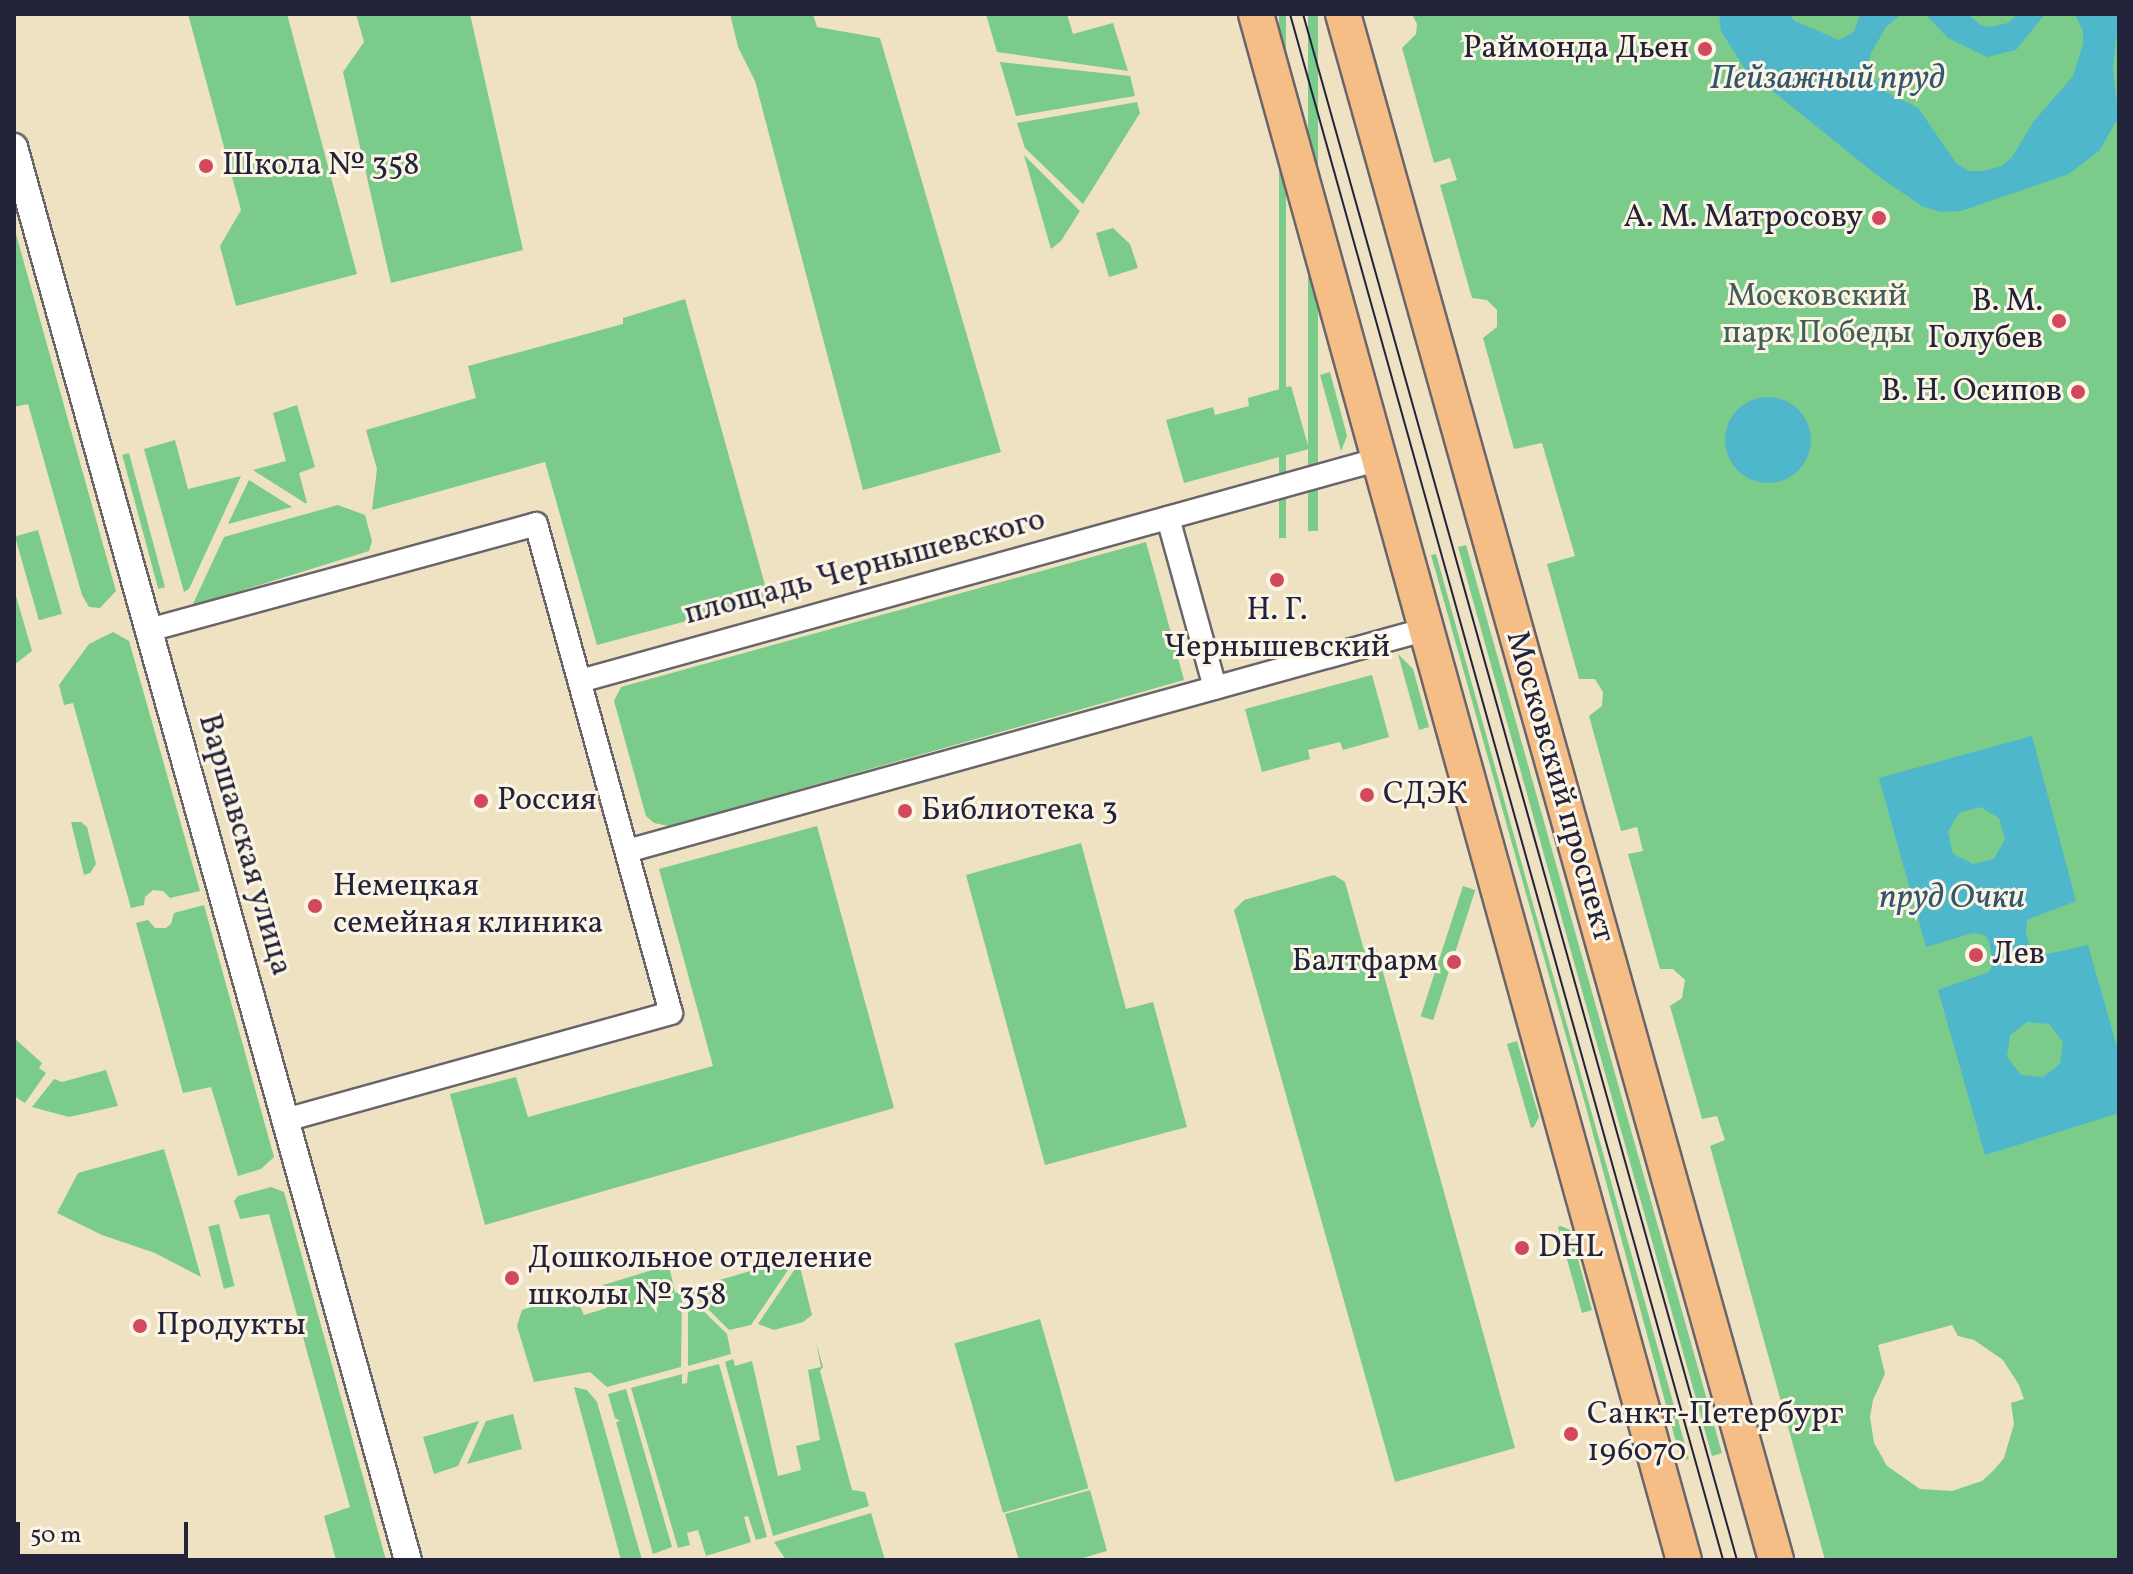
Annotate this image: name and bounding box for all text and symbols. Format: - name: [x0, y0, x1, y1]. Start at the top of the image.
- place label: Раймонда Дьен: [1463, 30, 1689, 68]
- marker: Раймонда Дьен: [1696, 40, 1714, 58]
- water label: Пейзажный пруд: [1710, 60, 1944, 100]
- place label: Школа № 358: [222, 147, 420, 185]
- marker: Школа № 358: [197, 157, 215, 175]
- place label: А. М. Матросову: [1624, 199, 1863, 237]
- marker: А. М. Матросову: [1870, 209, 1888, 227]
- park label: Московский парк Победы: [1723, 279, 1911, 354]
- place label: В. М. Голубев: [1927, 284, 2043, 359]
- marker: В. М. Голубев: [2050, 312, 2068, 330]
- place label: В. Н. Осипов: [1881, 373, 2062, 411]
- marker: В. Н. Осипов: [2069, 383, 2087, 401]
- street label: площадь Чернышевского: [680, 501, 1050, 635]
- marker: Н. Г. Чернышевский: [1268, 571, 1286, 589]
- place label: Н. Г. Чернышевский: [1164, 593, 1390, 668]
- street label: Московский проспект: [1496, 627, 1622, 947]
- street label: Варшавская улица: [188, 709, 300, 981]
- place label: СДЭК: [1383, 776, 1468, 814]
- place label: Россия: [497, 782, 597, 820]
- marker: СДЭК: [1358, 786, 1376, 804]
- marker: Россия: [472, 792, 490, 810]
- place label: Библиотека 3: [921, 792, 1118, 830]
- marker: Библиотека 3: [896, 802, 914, 820]
- place label: Немецкая семейная клиника: [333, 869, 604, 944]
- water label: пруд Очки: [1879, 879, 2025, 919]
- marker: Немецкая семейная клиника: [304, 895, 326, 917]
- place label: Лев: [1992, 936, 2045, 974]
- place label: Балтфарм: [1292, 943, 1438, 981]
- marker: Лев: [1967, 946, 1985, 964]
- marker: Балтфарм: [1445, 953, 1463, 971]
- place label: DHL: [1538, 1229, 1603, 1267]
- marker: DHL: [1513, 1239, 1531, 1257]
- place label: Дошкольное отделение школы № 358: [528, 1241, 872, 1316]
- marker: Дошкольное отделение школы № 358: [503, 1269, 521, 1287]
- place label: Продукты: [156, 1307, 306, 1345]
- marker: Продукты: [131, 1317, 149, 1335]
- place label: Санкт-Петербург 196070: [1587, 1397, 1843, 1472]
- marker: Санкт-Петербург 196070: [1562, 1425, 1580, 1443]
- scale bar: [20, 1506, 192, 1556]
- text: 50 m: [30, 1519, 82, 1553]

